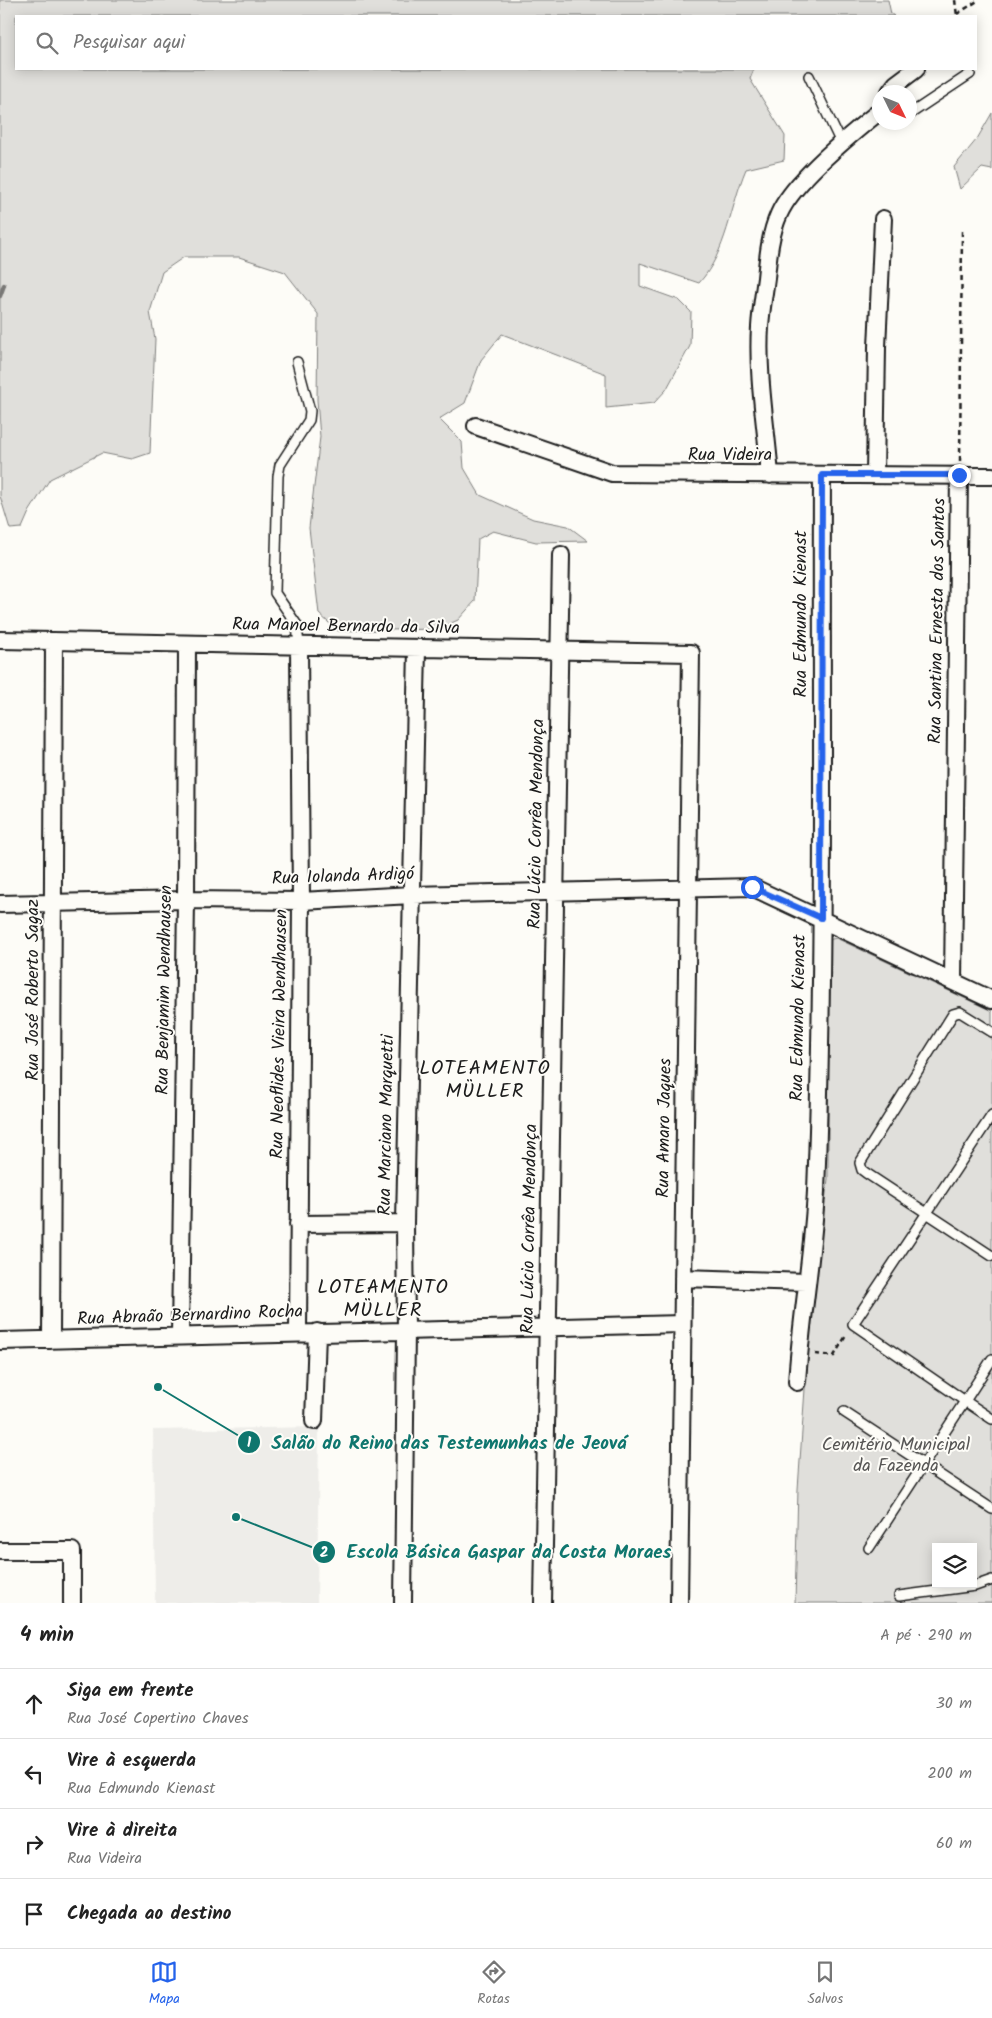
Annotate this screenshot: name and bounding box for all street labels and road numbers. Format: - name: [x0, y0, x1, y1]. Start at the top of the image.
- street label: Rua Videira: [688, 441, 772, 470]
- street label: Rua Santina Ernesta dos Santos: [921, 498, 955, 744]
- street label: Rua Edmundo Kienast: [787, 529, 816, 697]
- street label: Rua Manoel Bernardo da Silva: [232, 611, 460, 643]
- street label: Rua Lúcio Corrêa Mendonça: [521, 719, 553, 929]
- street label: Rua Iolanda Ardigó: [271, 860, 416, 894]
- street label: Rua Benjamim Wendhausen: [149, 885, 181, 1095]
- street label: Rua José Roberto Sagaz: [19, 899, 48, 1081]
- street label: Rua Neoflides Vieira Wendhausen: [263, 909, 297, 1159]
- street label: Rua Edmundo Kienast: [783, 933, 815, 1102]
- street label: Rua Marciano Marquetti: [371, 1033, 403, 1216]
- street label: Rua Amaro Jaques: [649, 1058, 681, 1198]
- street label: Rua Lúcio Corrêa Mendonça: [514, 1124, 546, 1334]
- street label: Rua Abraão Bernardino Rocha: [77, 1298, 303, 1334]

